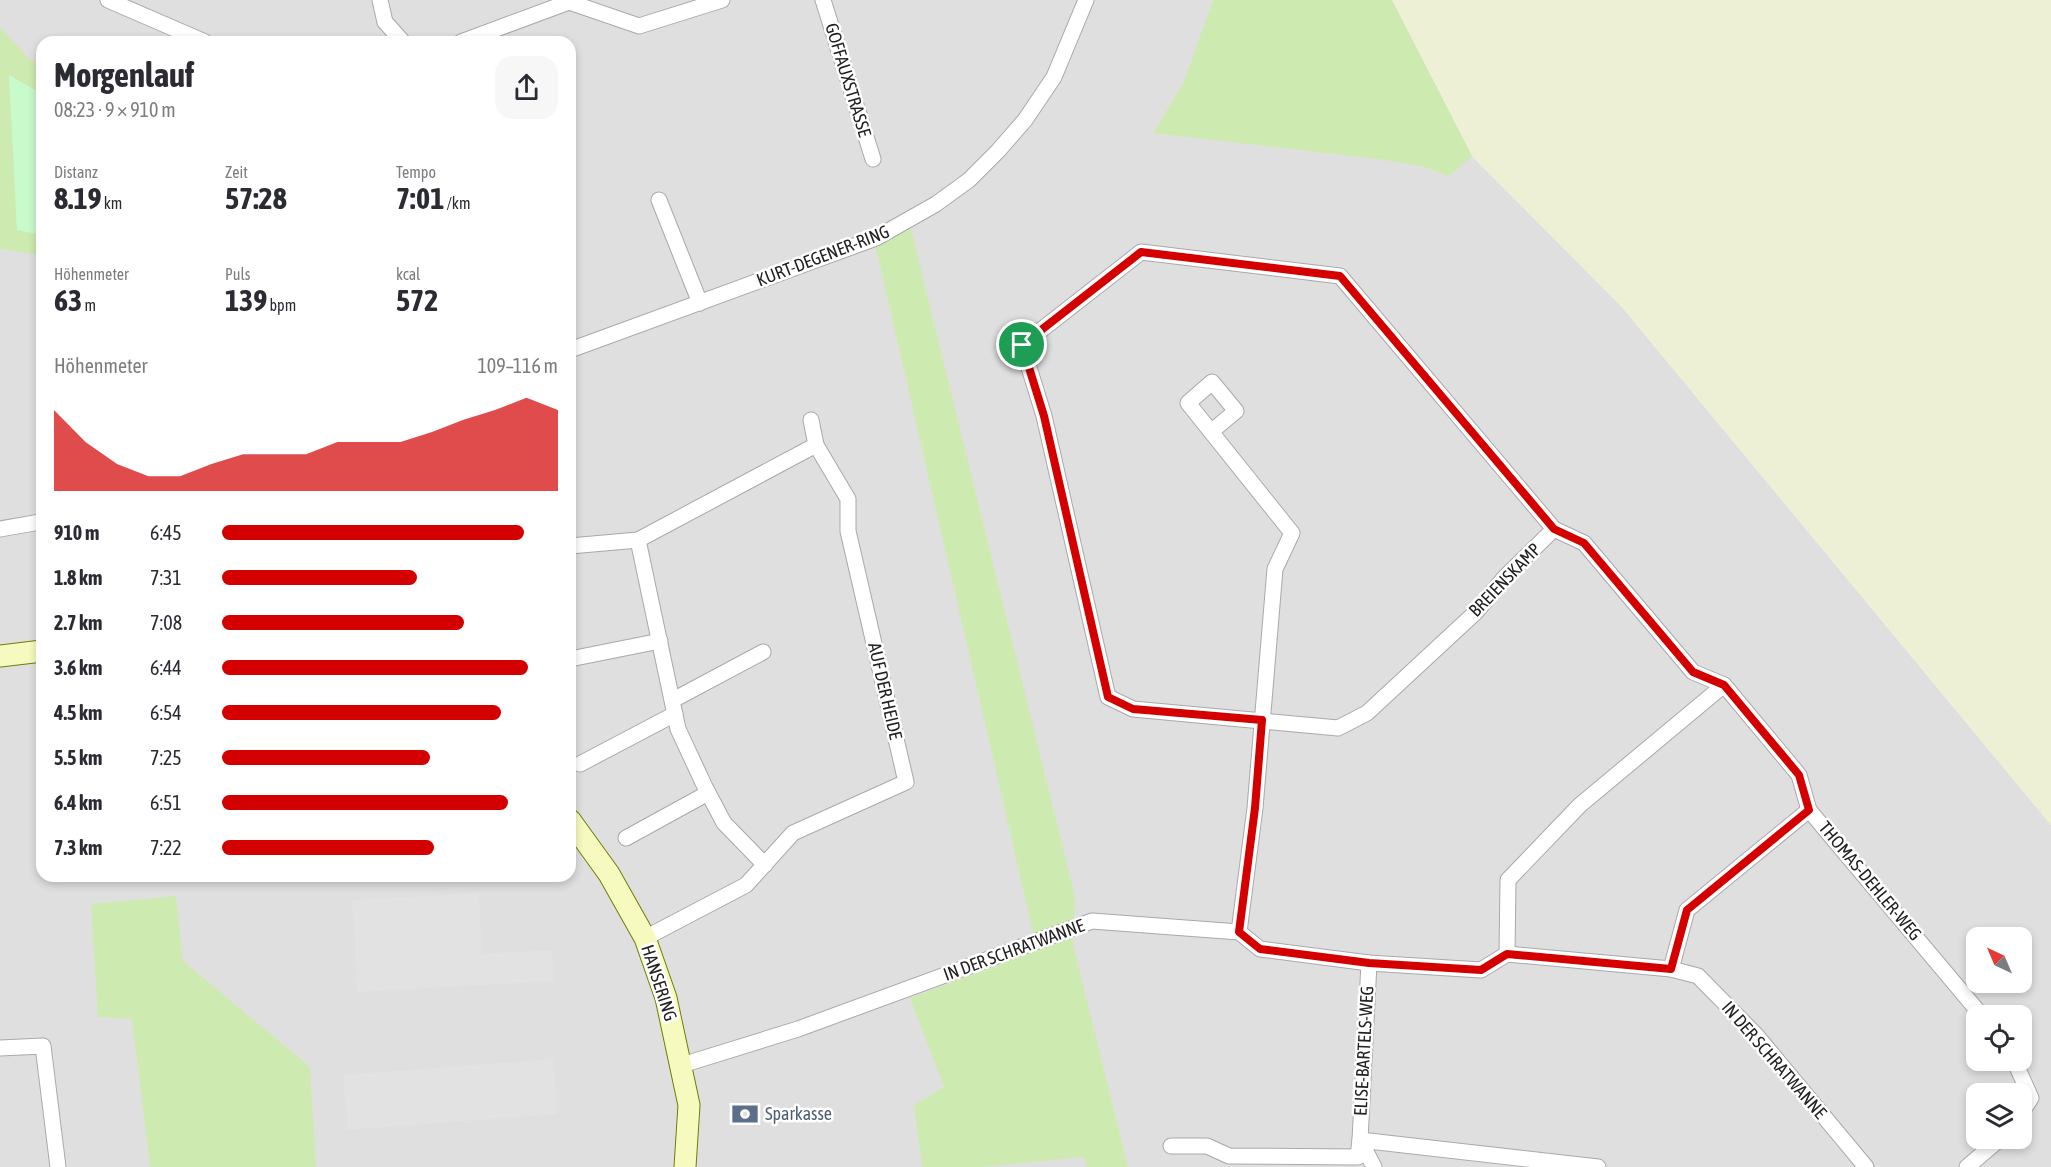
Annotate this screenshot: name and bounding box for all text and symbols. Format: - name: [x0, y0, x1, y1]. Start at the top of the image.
- street label: GOFFAUXSTRASSE: [821, 20, 876, 140]
- text: Morgenlauf: [54, 56, 194, 94]
- button: share: [495, 56, 558, 119]
- text: 08:23 · 9 × 910 m: [54, 98, 176, 121]
- text: Distanz: [54, 163, 98, 181]
- text: Zeit: [225, 163, 248, 181]
- text: Tempo: [396, 163, 436, 181]
- text: 8.19: [54, 181, 102, 215]
- text: 57:28: [225, 181, 287, 215]
- text: 7:01: [396, 181, 444, 215]
- text: km: [102, 194, 122, 212]
- text: /km: [444, 194, 470, 212]
- street label: KURT-DEGENER-RING: [754, 221, 892, 290]
- text: Höhenmeter: [54, 265, 129, 283]
- text: Puls: [225, 265, 250, 283]
- text: kcal: [396, 265, 420, 283]
- text: 63: [54, 283, 82, 317]
- text: 139: [225, 283, 267, 317]
- text: 572: [396, 283, 438, 317]
- text: m: [82, 296, 96, 314]
- text: bpm: [267, 296, 296, 314]
- pin: [996, 319, 1047, 370]
- icon: arrive: [1005, 328, 1038, 361]
- text: Höhenmeter: [54, 354, 148, 377]
- text: 109–116 m: [477, 354, 558, 377]
- text: 910 m: [54, 521, 99, 544]
- text: 6:45: [150, 521, 182, 544]
- street label: BREIENSKAMP: [1464, 538, 1545, 621]
- text: 1.8 km: [54, 566, 102, 589]
- text: 7:31: [150, 566, 182, 589]
- text: 2.7 km: [54, 611, 102, 634]
- text: 7:08: [150, 611, 182, 634]
- street label: AUF DER HEIDE: [864, 640, 907, 742]
- text: 3.6 km: [54, 656, 102, 679]
- text: 6:44: [150, 656, 182, 679]
- text: 4.5 km: [54, 701, 102, 724]
- text: 6:54: [150, 701, 182, 724]
- text: 5.5 km: [54, 746, 102, 769]
- text: 7:25: [150, 746, 182, 769]
- text: 6.4 km: [54, 791, 102, 814]
- text: 6:51: [150, 791, 182, 814]
- street label: THOMAS-DEHLER-WEG: [1815, 817, 1926, 944]
- text: 7.3 km: [54, 836, 102, 859]
- text: 7:22: [150, 836, 182, 859]
- street label: IN DER SCHRATWANNE: [940, 914, 1087, 985]
- north arrow: [1966, 927, 2032, 993]
- map controls: [1966, 927, 2032, 1149]
- street label: HANSERING: [637, 942, 682, 1024]
- street label: ELISE-BARTELS-WEG: [1350, 985, 1377, 1117]
- street label: IN DER SCHRATWANNE: [1718, 997, 1831, 1123]
- button: locate: [1966, 1005, 2032, 1071]
- button: layers: [1966, 1083, 2032, 1149]
- bank icon: Sparkasse: [730, 1099, 760, 1129]
- place label: Sparkasse: [765, 1103, 832, 1124]

